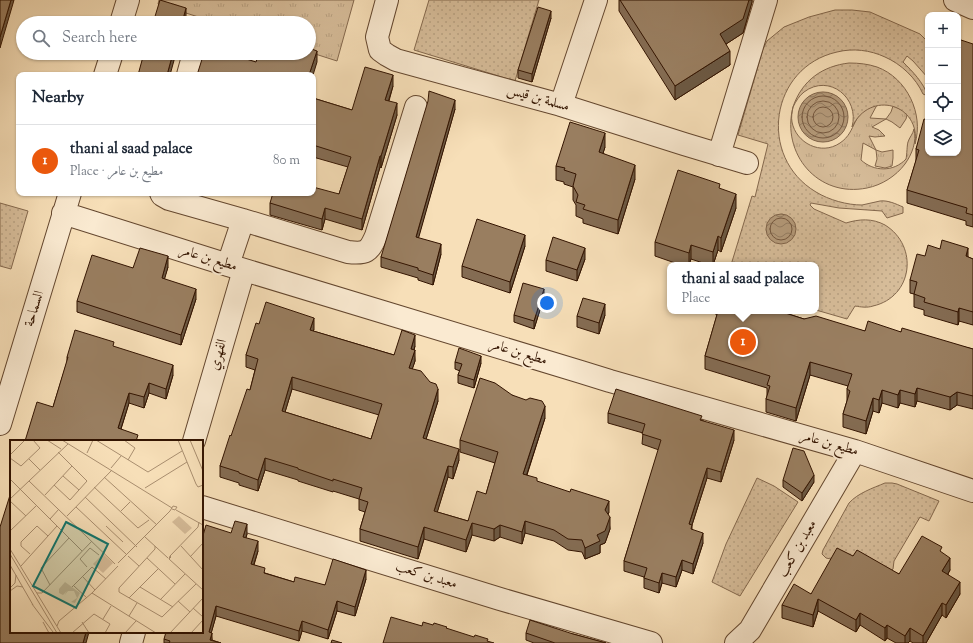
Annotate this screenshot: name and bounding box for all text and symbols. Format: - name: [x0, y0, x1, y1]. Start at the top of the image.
- map controls: [925, 12, 961, 156]
- button: +: [925, 12, 961, 48]
- search box: [16, 16, 316, 60]
- icon: search: [30, 27, 52, 49]
- text: Search here: [62, 28, 137, 49]
- button: −: [925, 48, 961, 84]
- street label: مسلمة بن قيس: [504, 81, 572, 117]
- button: locate: [925, 84, 961, 120]
- text: Nearby: [32, 86, 84, 110]
- button: layers: [925, 120, 961, 156]
- text: thani al saad palace: [70, 139, 193, 160]
- text: 1: [43, 152, 47, 170]
- text: 80 m: [273, 152, 300, 170]
- text: Place · مطيع بن عامر: [70, 163, 163, 181]
- street label: مطيع بن عامر: [176, 241, 240, 279]
- popup: [667, 262, 819, 314]
- text: thani al saad palace: [682, 269, 804, 290]
- street label: السماحة: [20, 288, 50, 330]
- text: Place: [682, 290, 710, 308]
- your location: [537, 293, 557, 313]
- pin: 1: [730, 327, 756, 357]
- street label: مطيع بن عامر: [486, 335, 550, 373]
- street label: الفهري: [205, 337, 233, 373]
- street label: مطيع بن عامر: [797, 426, 861, 464]
- inset map: [10, 440, 203, 633]
- street label: معبد بن كعب: [773, 516, 823, 582]
- street label: معبد بن كعب: [393, 557, 459, 595]

